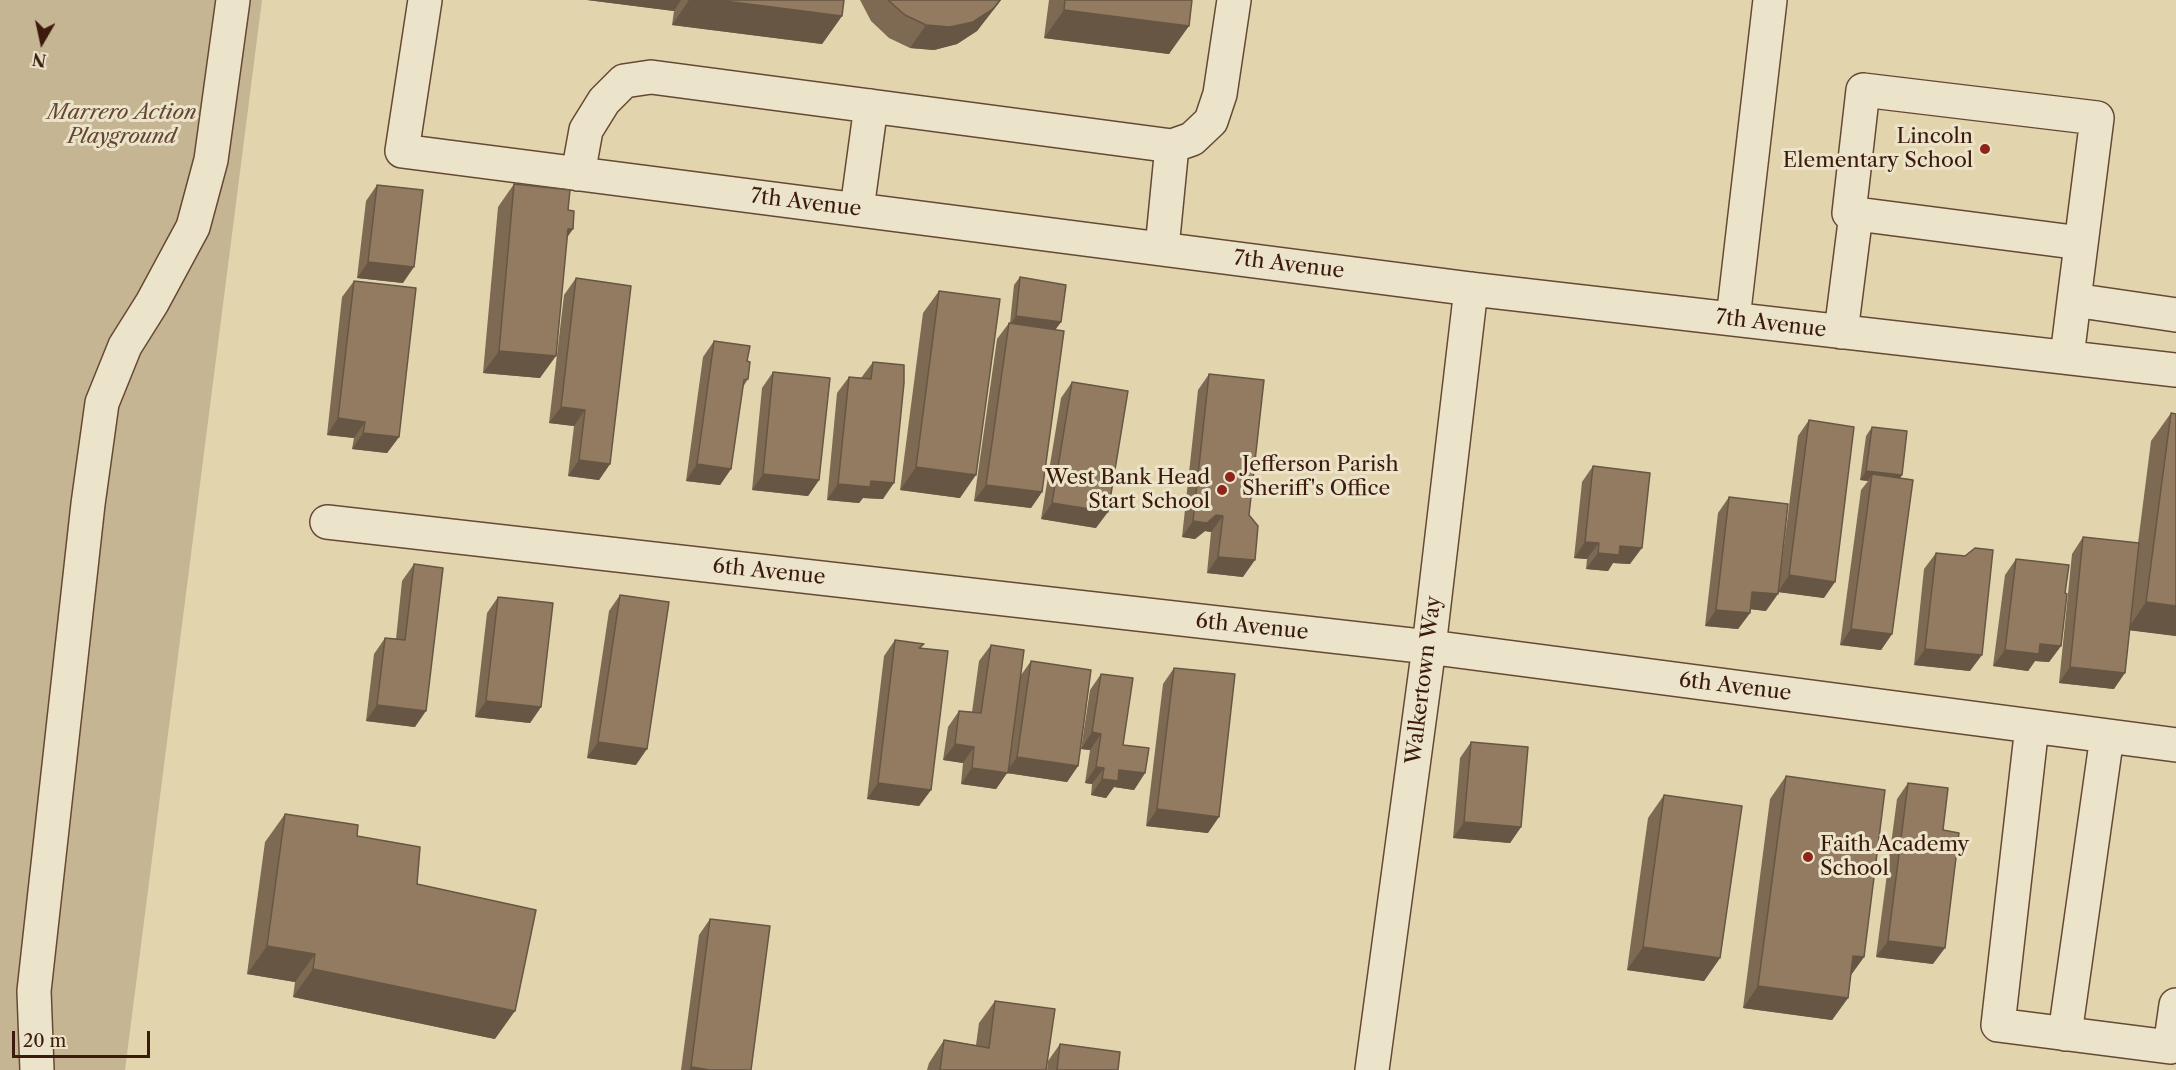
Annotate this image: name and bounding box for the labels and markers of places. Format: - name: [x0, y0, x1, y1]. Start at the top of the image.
- place label: Lincoln Elementary School: [1783, 124, 1973, 174]
- marker: Lincoln Elementary School: [1978, 142, 1992, 156]
- place label: Jefferson Parish Sheriff's Office: [1242, 452, 1399, 502]
- place label: West Bank Head Start School: [1045, 465, 1210, 515]
- marker: Jefferson Parish Sheriff's Office: [1223, 470, 1237, 484]
- marker: West Bank Head Start School: [1215, 483, 1229, 497]
- place label: Faith Academy School: [1820, 832, 1969, 882]
- marker: Faith Academy School: [1801, 850, 1815, 864]

